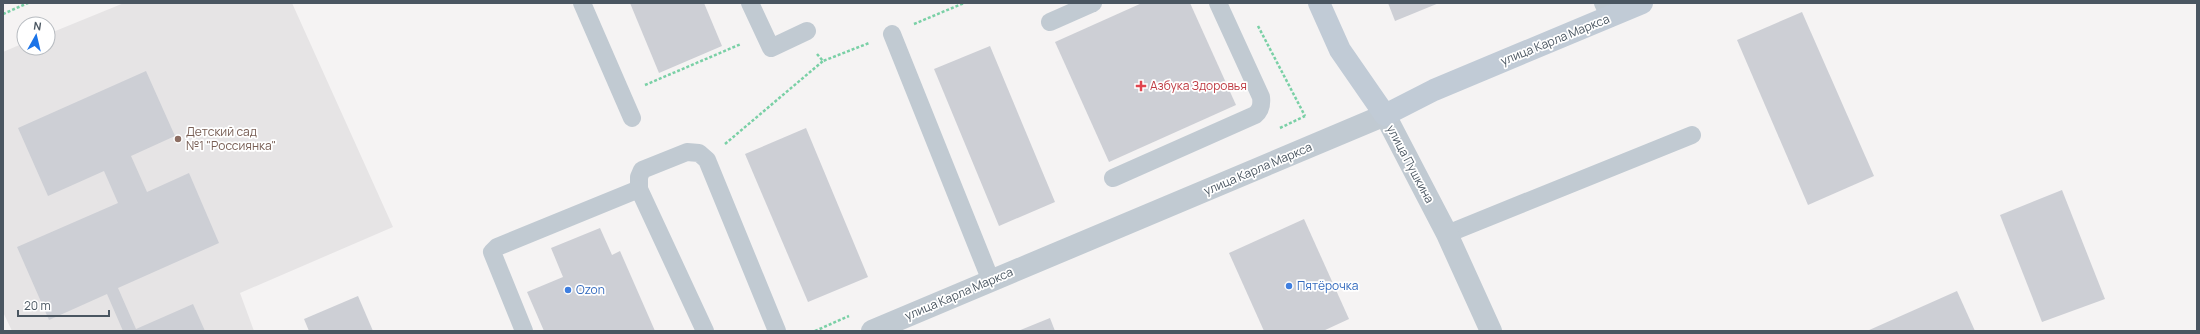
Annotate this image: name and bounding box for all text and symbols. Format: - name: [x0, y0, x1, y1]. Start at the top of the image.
- street label: улица Карла Маркса: [1498, 10, 1612, 69]
- north arrow: [16, 16, 56, 56]
- text: N: [33, 18, 43, 34]
- place label: Азбука Здоровья: [1150, 77, 1247, 94]
- marker: Азбука Здоровья: [1135, 80, 1147, 92]
- street label: улица Пушкина: [1383, 122, 1438, 206]
- place label: Детский сад №1 "Россиянка": [186, 123, 276, 154]
- marker: Детский сад №1 "Россиянка": [173, 134, 183, 144]
- street label: улица Карла Маркса: [1201, 138, 1315, 199]
- street label: улица Карла Маркса: [902, 263, 1016, 324]
- place label: Пятёрочка: [1297, 277, 1358, 294]
- place label: Ozon: [576, 281, 605, 298]
- marker: Пятёрочка: [1284, 281, 1294, 291]
- marker: Ozon: [563, 285, 573, 295]
- scale bar: [18, 292, 109, 318]
- text: 20 m: [24, 297, 51, 314]

